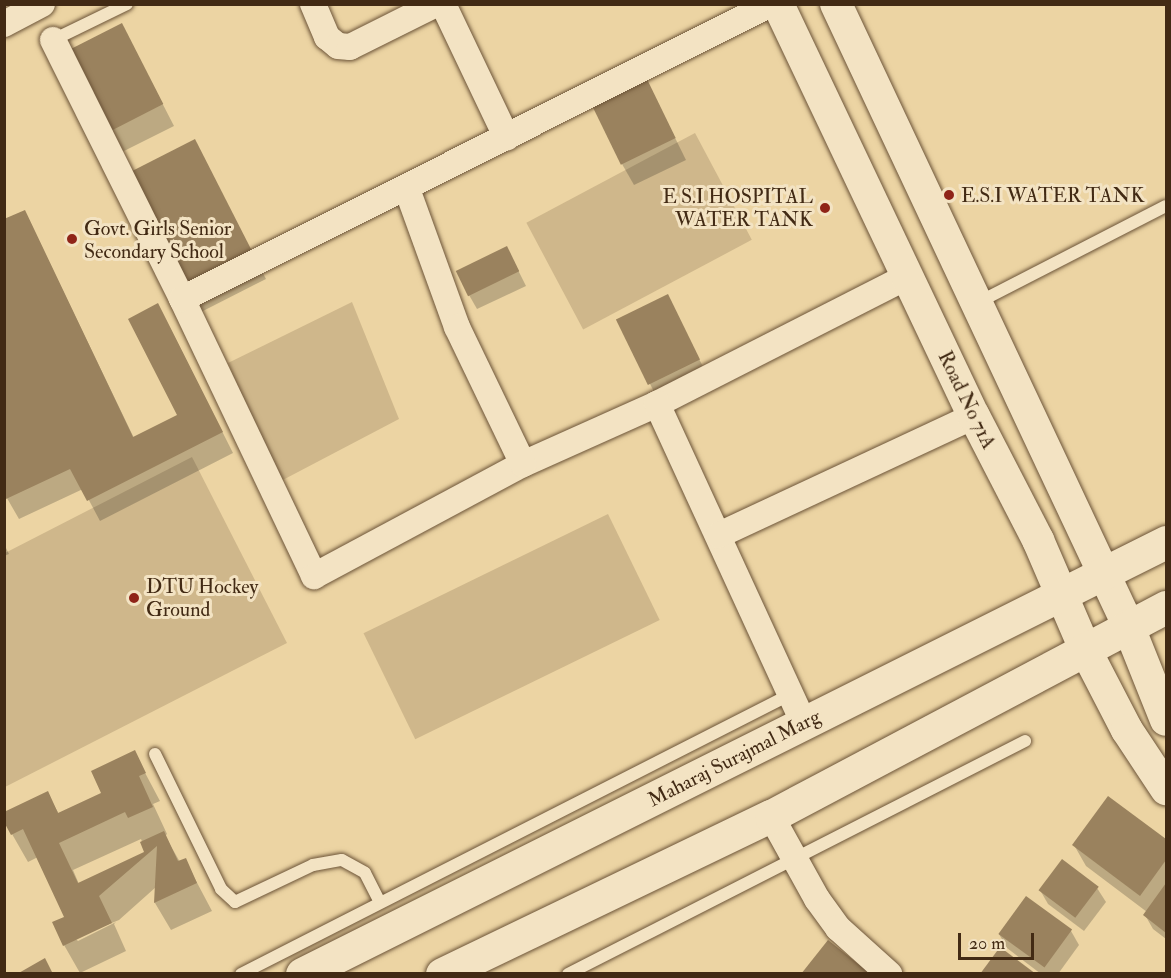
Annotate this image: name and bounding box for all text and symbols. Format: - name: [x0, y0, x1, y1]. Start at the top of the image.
- place label: E.S.I WATER TANK: [961, 183, 1144, 207]
- place label: E S.I HOSPITAL WATER TANK: [662, 184, 813, 231]
- marker: E.S.I WATER TANK: [942, 188, 956, 202]
- marker: E S.I HOSPITAL WATER TANK: [818, 201, 832, 215]
- place label: Govt. Girls Senior Secondary School: [84, 216, 231, 263]
- marker: Govt. Girls Senior Secondary School: [65, 232, 79, 246]
- street label: Road No 71A: [933, 347, 1001, 453]
- place label: DTU Hockey Ground: [146, 574, 258, 621]
- marker: DTU Hockey Ground: [127, 591, 141, 605]
- street label: Maharaj Surajmal Marg: [644, 704, 824, 812]
- scale bar: [961, 921, 1038, 959]
- text: 20 m: [969, 932, 1005, 955]

